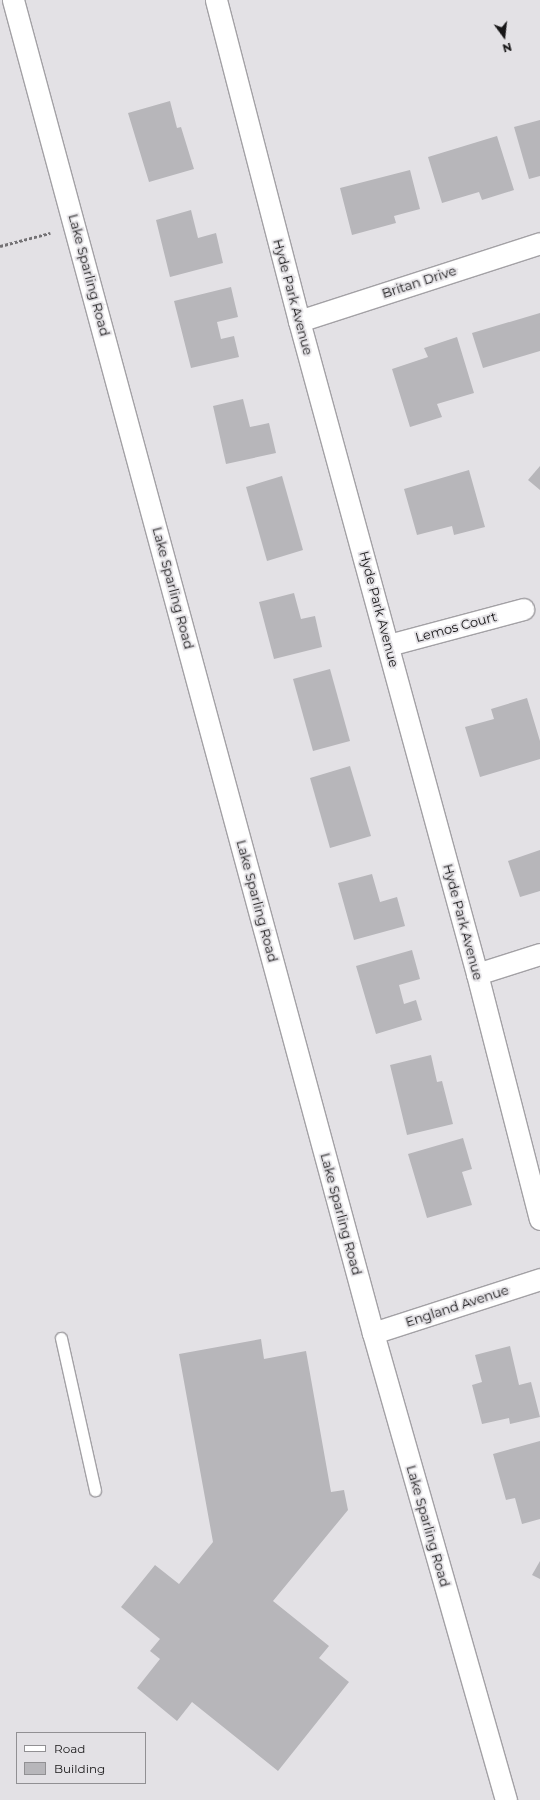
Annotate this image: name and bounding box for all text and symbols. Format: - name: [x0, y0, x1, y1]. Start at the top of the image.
- north arrow: [484, 16, 524, 56]
- text: N: [501, 40, 513, 56]
- street label: Lake Sparling Road: [65, 212, 113, 338]
- street label: Hyde Park Avenue: [270, 237, 316, 357]
- street label: Britan Drive: [380, 263, 458, 301]
- street label: Lake Sparling Road: [149, 525, 197, 651]
- street label: Hyde Park Avenue: [356, 549, 402, 669]
- street label: Lemos Court: [414, 609, 498, 645]
- street label: Lake Sparling Road: [233, 838, 281, 964]
- street label: Hyde Park Avenue: [440, 862, 486, 982]
- street label: Lake Sparling Road: [317, 1151, 365, 1277]
- street label: England Avenue: [403, 1282, 511, 1330]
- street label: Lake Sparling Road: [403, 1463, 453, 1589]
- legend: [16, 1732, 146, 1784]
- text: Road: [54, 1741, 85, 1756]
- text: Building: [54, 1761, 105, 1776]

